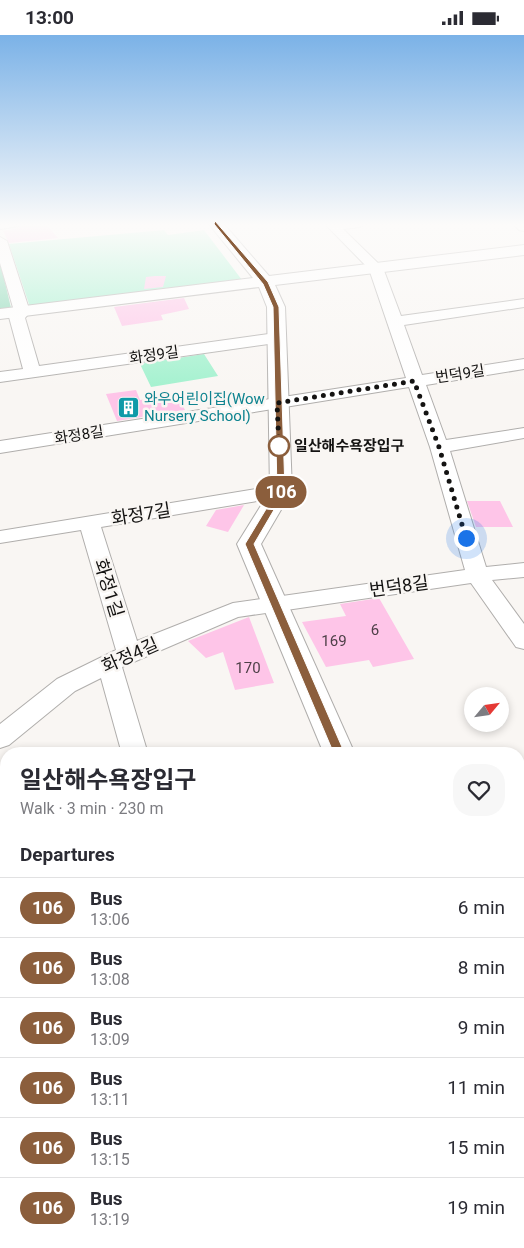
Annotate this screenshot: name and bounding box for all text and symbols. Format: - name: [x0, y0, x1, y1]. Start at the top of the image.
- text: 13:00: [25, 6, 74, 29]
- street label: 화정9길: [128, 343, 180, 367]
- street label: 번덕9길: [434, 361, 486, 387]
- place label: 와우어린이집(Wow Nursery School): [144, 390, 265, 425]
- building icon: 와우어린이집(Wow Nursery School): [116, 396, 140, 420]
- street label: 화정8길: [53, 422, 105, 448]
- marker: 일산해수욕장입구: [268, 435, 290, 457]
- place label: 일산해수욕장입구: [294, 437, 405, 455]
- line badge: 106: [252, 476, 310, 508]
- text: 106: [266, 481, 296, 502]
- street label: 화정7길: [110, 499, 172, 529]
- your location: [454, 526, 479, 551]
- street label: 화정1길: [90, 556, 128, 620]
- street label: 번덕8길: [368, 571, 430, 601]
- house number: 6: [371, 621, 379, 639]
- house number: 169: [321, 632, 347, 650]
- street label: 화정4길: [98, 633, 162, 677]
- house number: 170: [235, 659, 261, 677]
- north arrow: [464, 687, 509, 733]
- map controls: [464, 687, 509, 732]
- button: heart: [453, 764, 505, 816]
- text: 일산해수욕장입구: [20, 766, 197, 794]
- text: Walk · 3 min · 230 m: [20, 799, 164, 818]
- text: Departures: [20, 843, 115, 866]
- text: Bus: [90, 887, 123, 910]
- text: 6 min: [458, 896, 505, 919]
- text: 106: [32, 897, 63, 918]
- text: 13:06: [90, 910, 130, 929]
- text: Bus: [90, 947, 123, 970]
- text: 8 min: [458, 956, 505, 979]
- text: 106: [32, 957, 63, 978]
- text: 13:08: [90, 970, 130, 989]
- text: Bus: [90, 1007, 123, 1030]
- text: 9 min: [458, 1016, 505, 1039]
- text: 106: [32, 1017, 63, 1038]
- text: 13:09: [90, 1030, 130, 1049]
- text: Bus: [90, 1067, 123, 1090]
- text: 11 min: [447, 1076, 505, 1099]
- text: 106: [32, 1077, 63, 1098]
- text: 13:11: [90, 1090, 130, 1109]
- text: Bus: [90, 1127, 123, 1150]
- text: 15 min: [447, 1136, 505, 1159]
- text: 106: [32, 1137, 63, 1158]
- text: 13:15: [90, 1150, 130, 1169]
- text: Bus: [90, 1187, 123, 1210]
- text: 19 min: [447, 1196, 505, 1219]
- text: 106: [32, 1197, 63, 1218]
- text: 13:19: [90, 1210, 130, 1229]

